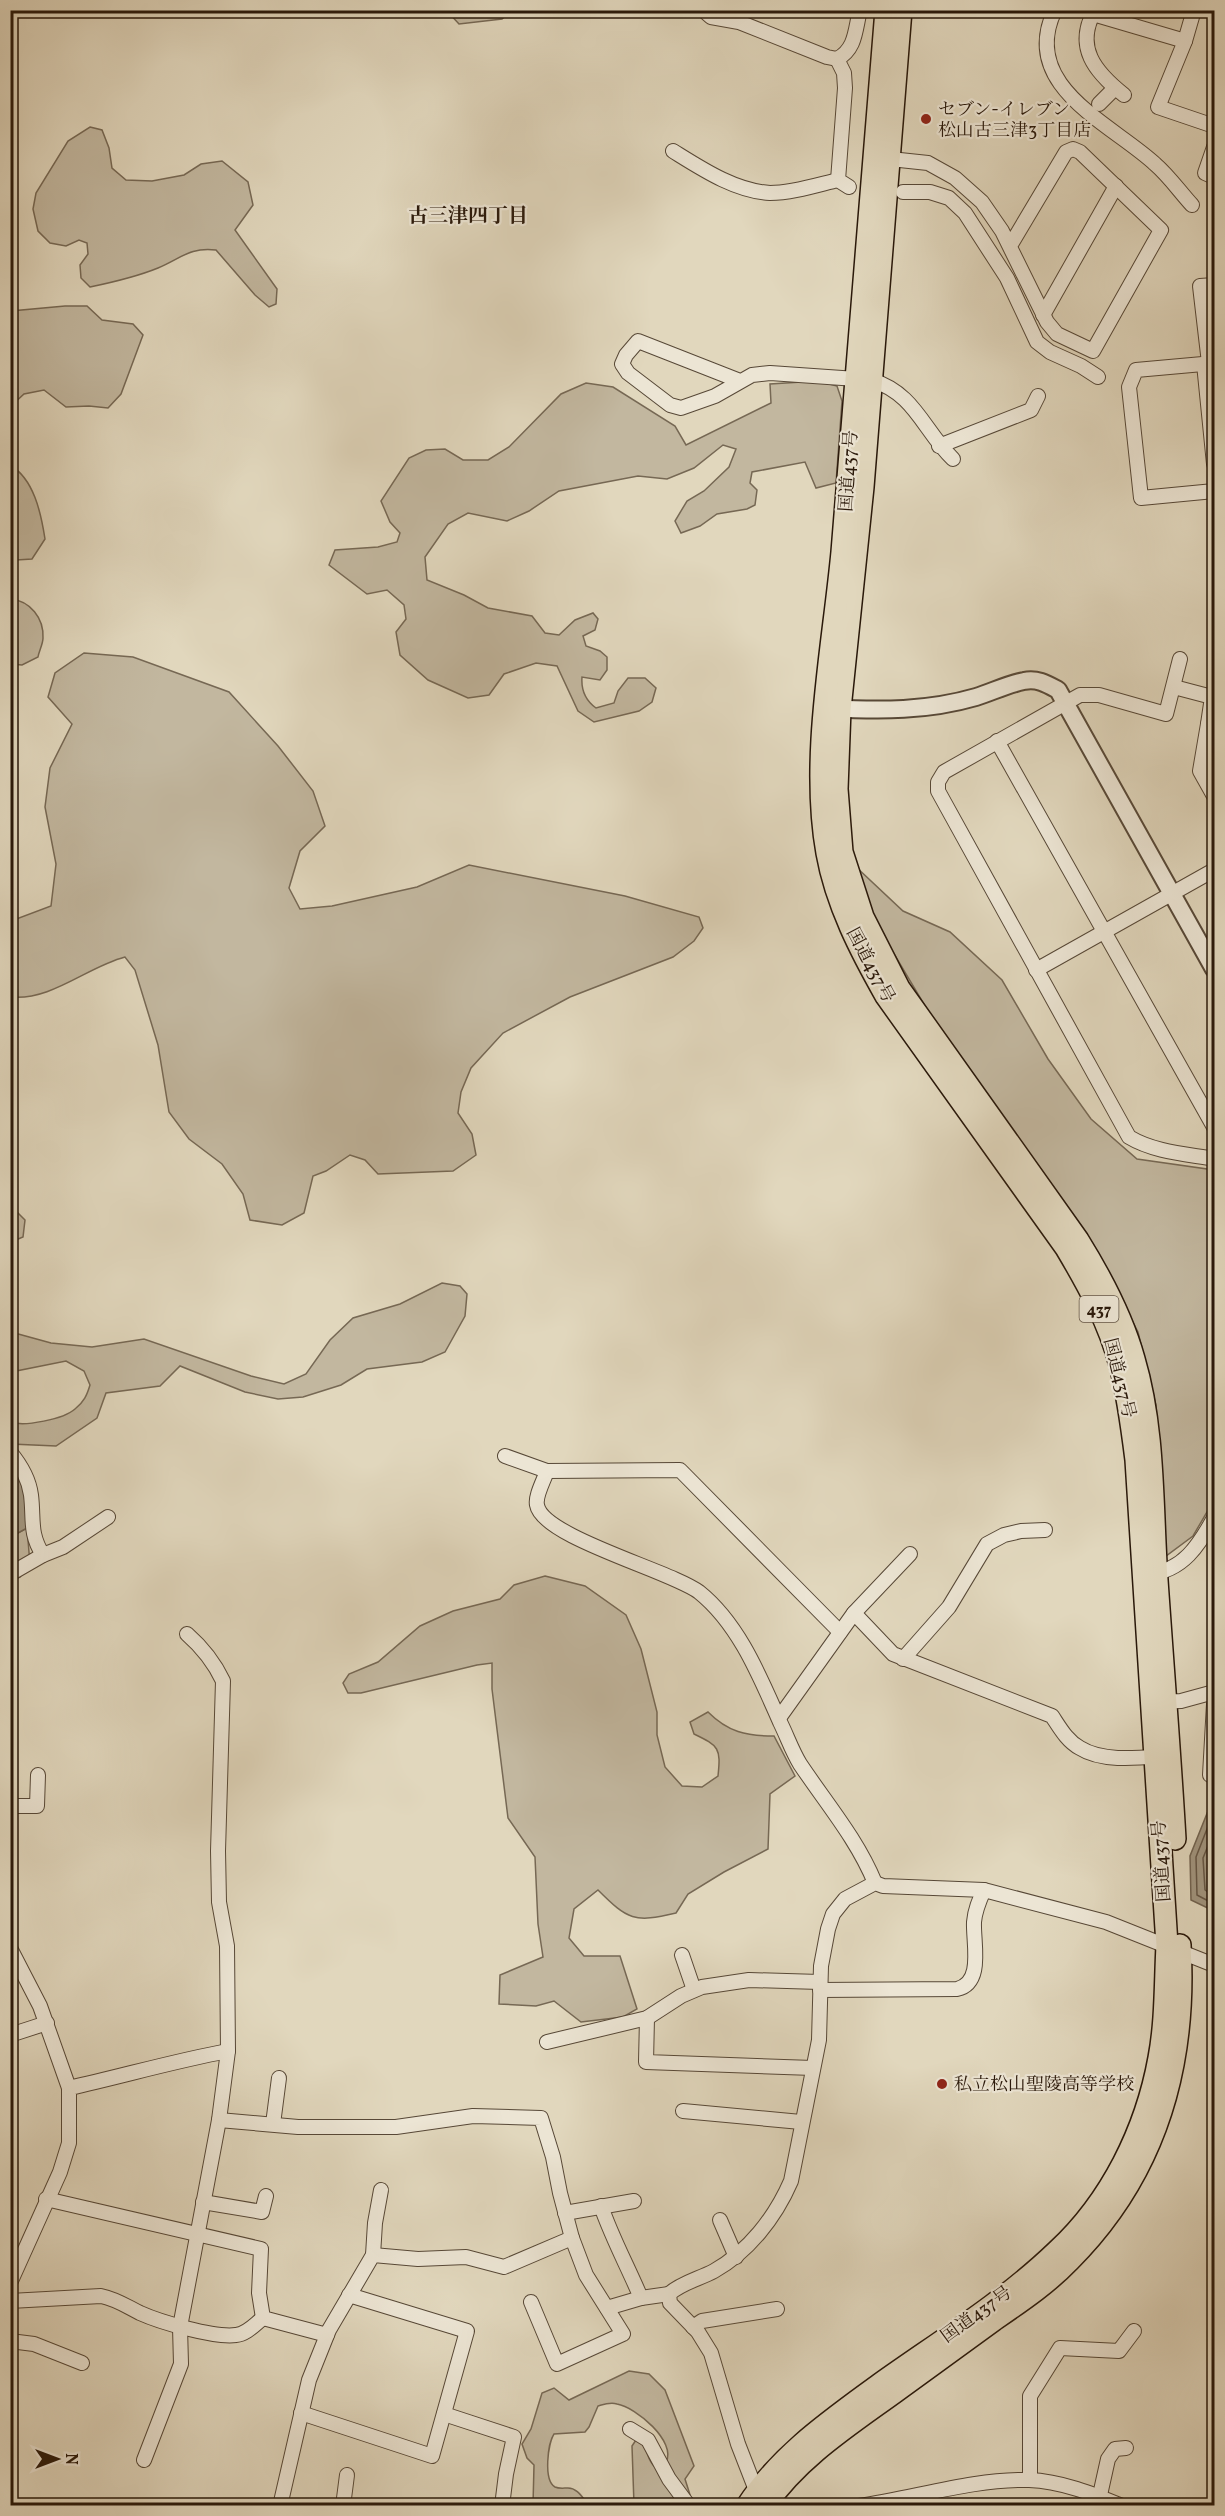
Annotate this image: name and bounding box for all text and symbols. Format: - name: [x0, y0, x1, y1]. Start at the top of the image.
- place label: セブン-イレブン 松山古三津3丁目店: [938, 98, 1091, 144]
- marker: セブン-イレブン 松山古三津3丁目店: [919, 112, 933, 126]
- district label: 古三津四丁目: [408, 203, 528, 231]
- street label: 国道437号: [834, 429, 865, 513]
- street label: 国道437号: [839, 924, 900, 1008]
- road number: 437: [1080, 1296, 1118, 1322]
- street label: 国道437号: [1096, 1336, 1141, 1421]
- street label: 国道437号: [1147, 1819, 1178, 1903]
- place label: 私立松山聖陵高等学校: [954, 2073, 1134, 2098]
- marker: 私立松山聖陵高等学校: [935, 2077, 949, 2091]
- street label: 国道437号: [936, 2281, 1017, 2349]
- north arrow: [27, 2429, 87, 2489]
- text: N: [59, 2453, 81, 2465]

